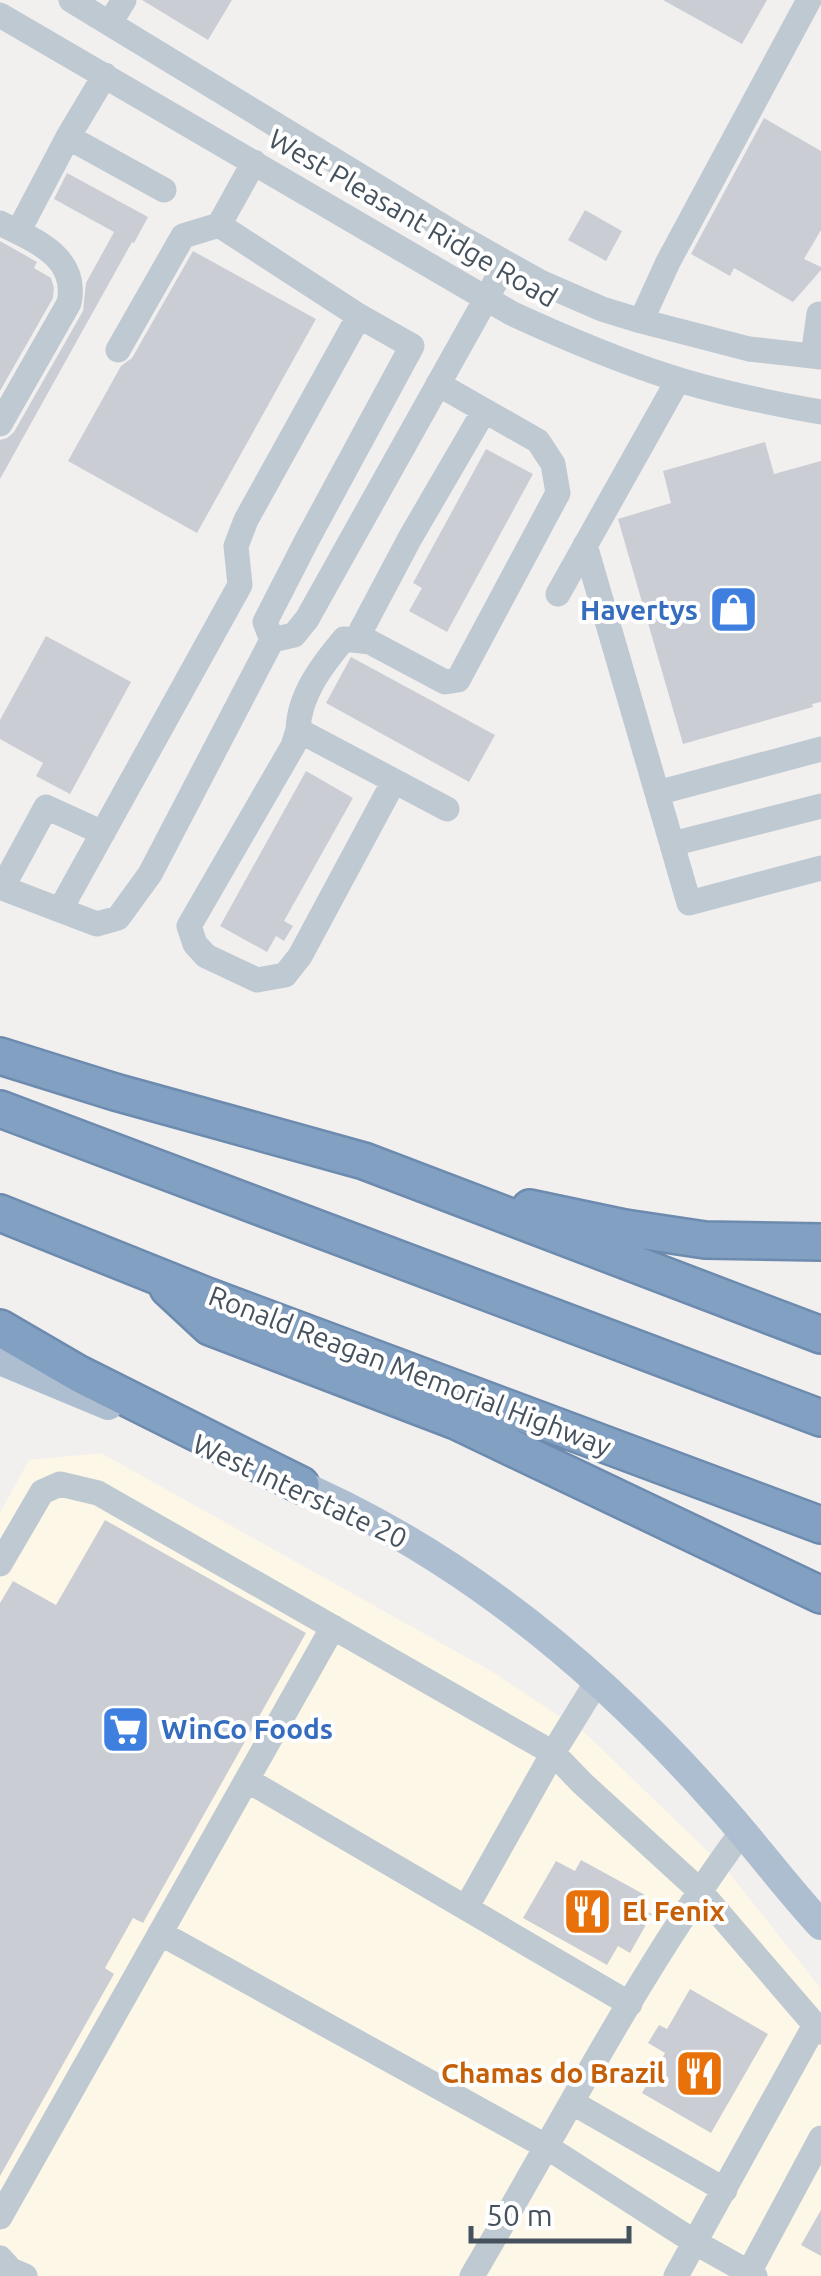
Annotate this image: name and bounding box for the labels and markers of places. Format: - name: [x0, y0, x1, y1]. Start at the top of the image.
- shop icon: Havertys: [707, 584, 759, 636]
- place label: Havertys: [580, 594, 698, 625]
- supermarket icon: WinCo Foods: [100, 1703, 152, 1755]
- place label: WinCo Foods: [161, 1713, 333, 1744]
- restaurant icon: El Fenix: [561, 1885, 613, 1937]
- place label: El Fenix: [622, 1895, 725, 1926]
- restaurant icon: Chamas do Brazil: [674, 2047, 726, 2099]
- place label: Chamas do Brazil: [441, 2057, 665, 2088]

